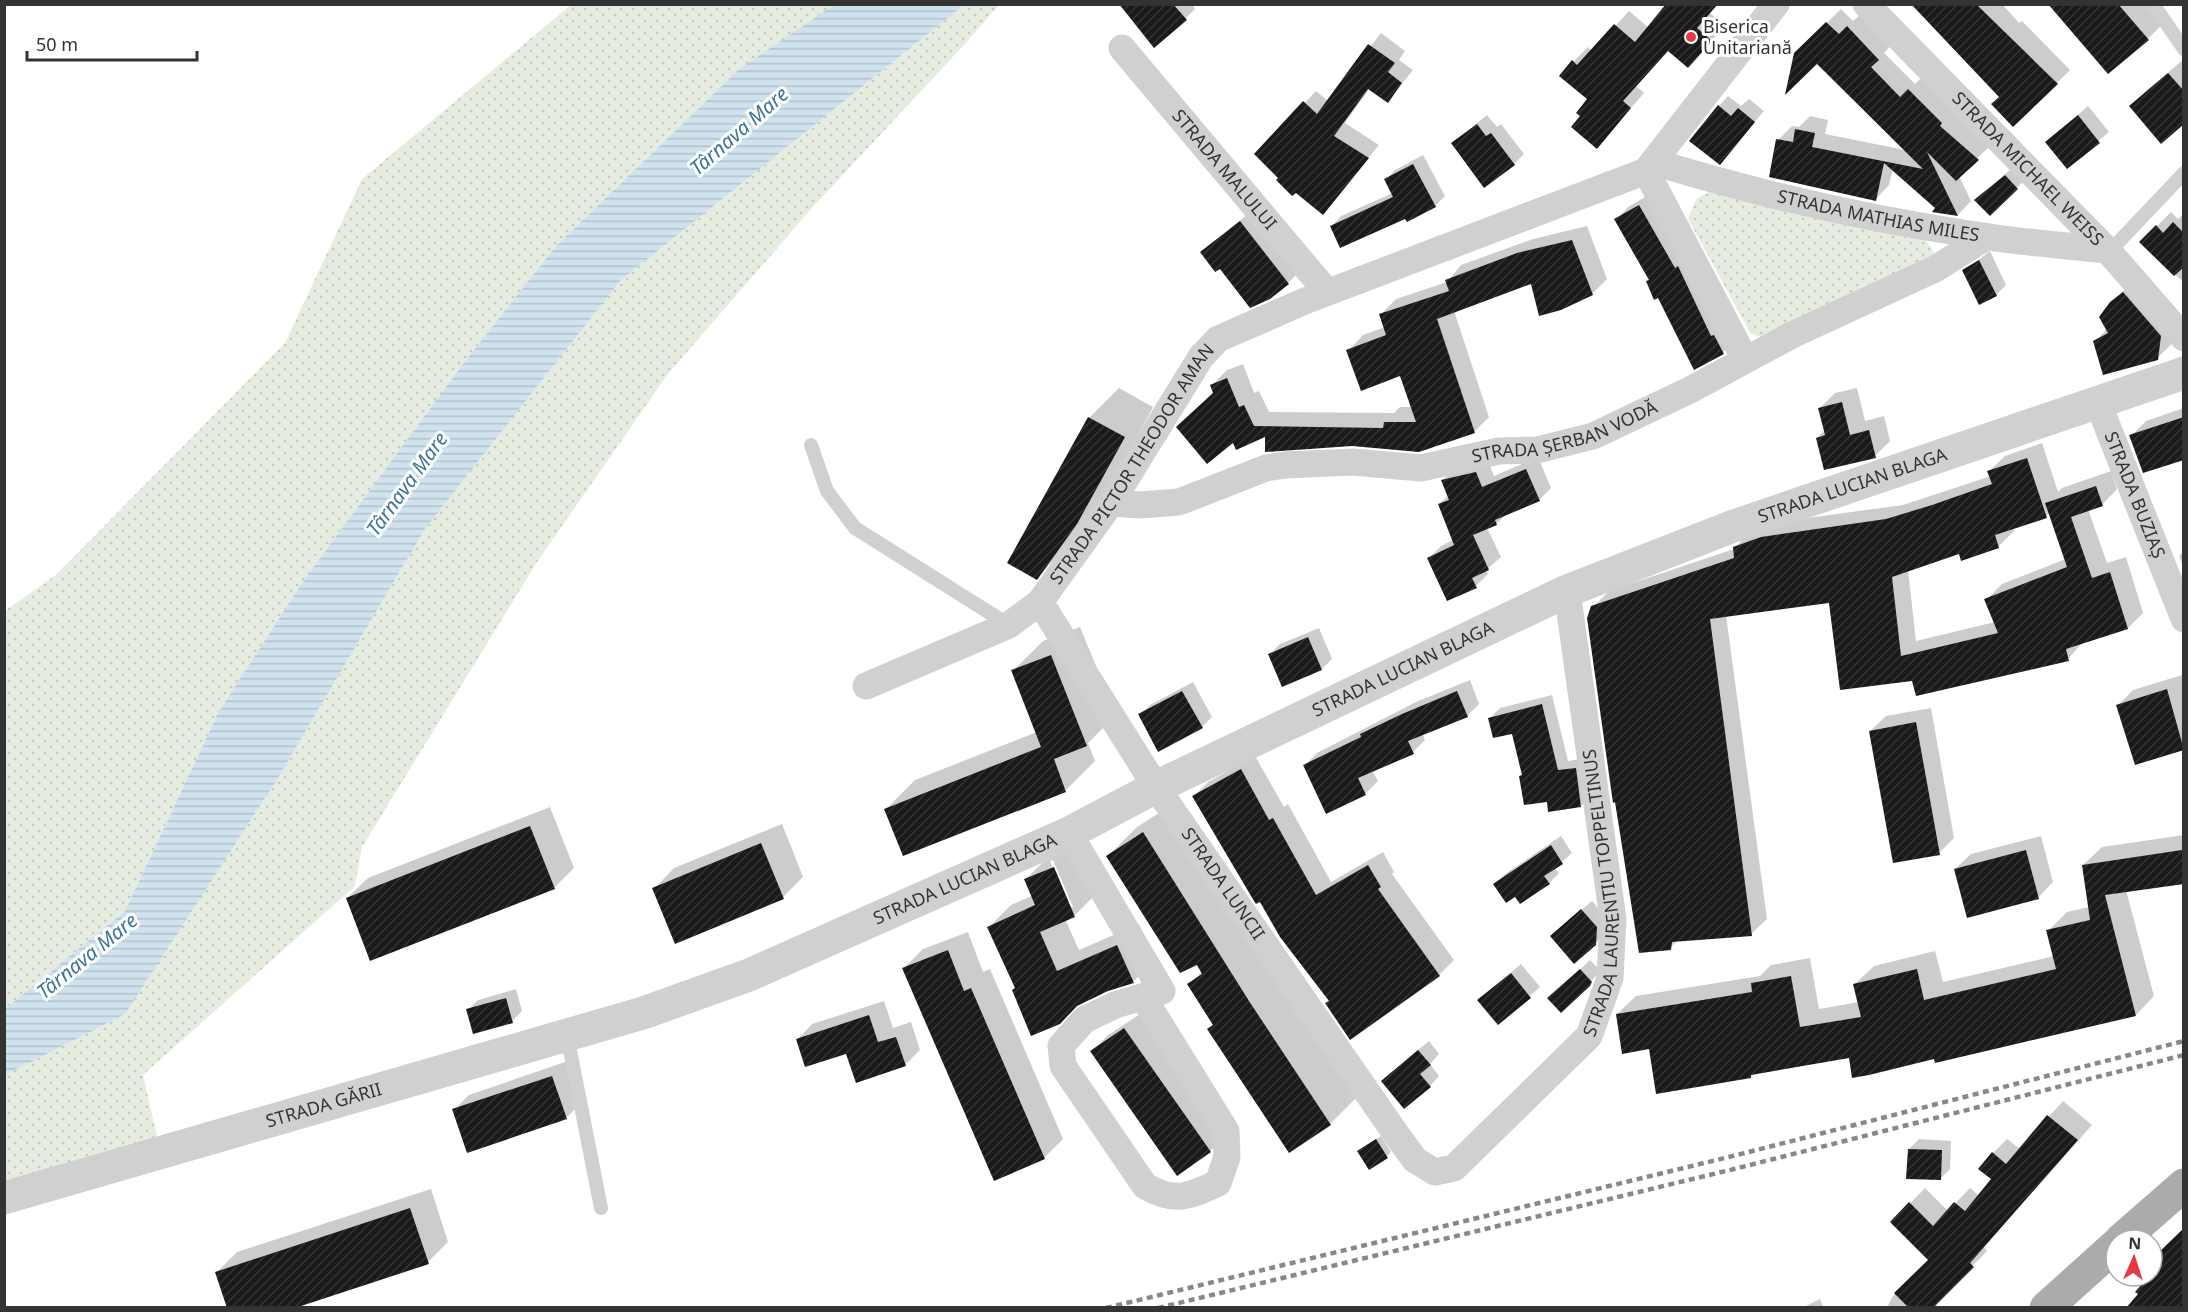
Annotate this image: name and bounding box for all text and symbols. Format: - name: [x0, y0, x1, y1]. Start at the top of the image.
- place label: Biserica Unitariană: [1703, 14, 1792, 59]
- scale bar: [27, 24, 196, 62]
- marker: Biserica Unitariană: [1684, 30, 1698, 44]
- text: 50 m: [36, 32, 78, 56]
- water label: Târnava Mare: [684, 80, 794, 181]
- street label: STRADA MICHAEL WEISS: [1947, 86, 2110, 251]
- street label: STRADA MALULUI: [1167, 104, 1283, 234]
- street label: STRADA MATHIAS MILES: [1775, 183, 1981, 246]
- street label: STRADA PICTOR THEODOR AMAN: [1044, 338, 1219, 589]
- street label: STRADA ȘERBAN VODĂ: [1469, 394, 1661, 468]
- water label: Târnava Mare: [360, 426, 453, 541]
- street label: STRADA BUZIAȘ: [2100, 428, 2172, 562]
- street label: STRADA LUCIAN BLAGA: [1754, 441, 1950, 528]
- street label: STRADA LUCIAN BLAGA: [1308, 615, 1498, 722]
- street label: STRADA LAURENTIU TOPPELTINUS: [1572, 745, 1598, 1037]
- text: STRADA LAURENTIU TOPPELTINUS: [1576, 748, 1624, 1040]
- street label: STRADA LUNCII: [1177, 822, 1271, 944]
- street label: STRADA LUCIAN BLAGA: [869, 827, 1060, 929]
- water label: Târnava Mare: [31, 907, 143, 1005]
- street label: STRADA GĂRII: [263, 1076, 384, 1133]
- north arrow: [2104, 1228, 2164, 1288]
- text: N: [2128, 1232, 2142, 1254]

